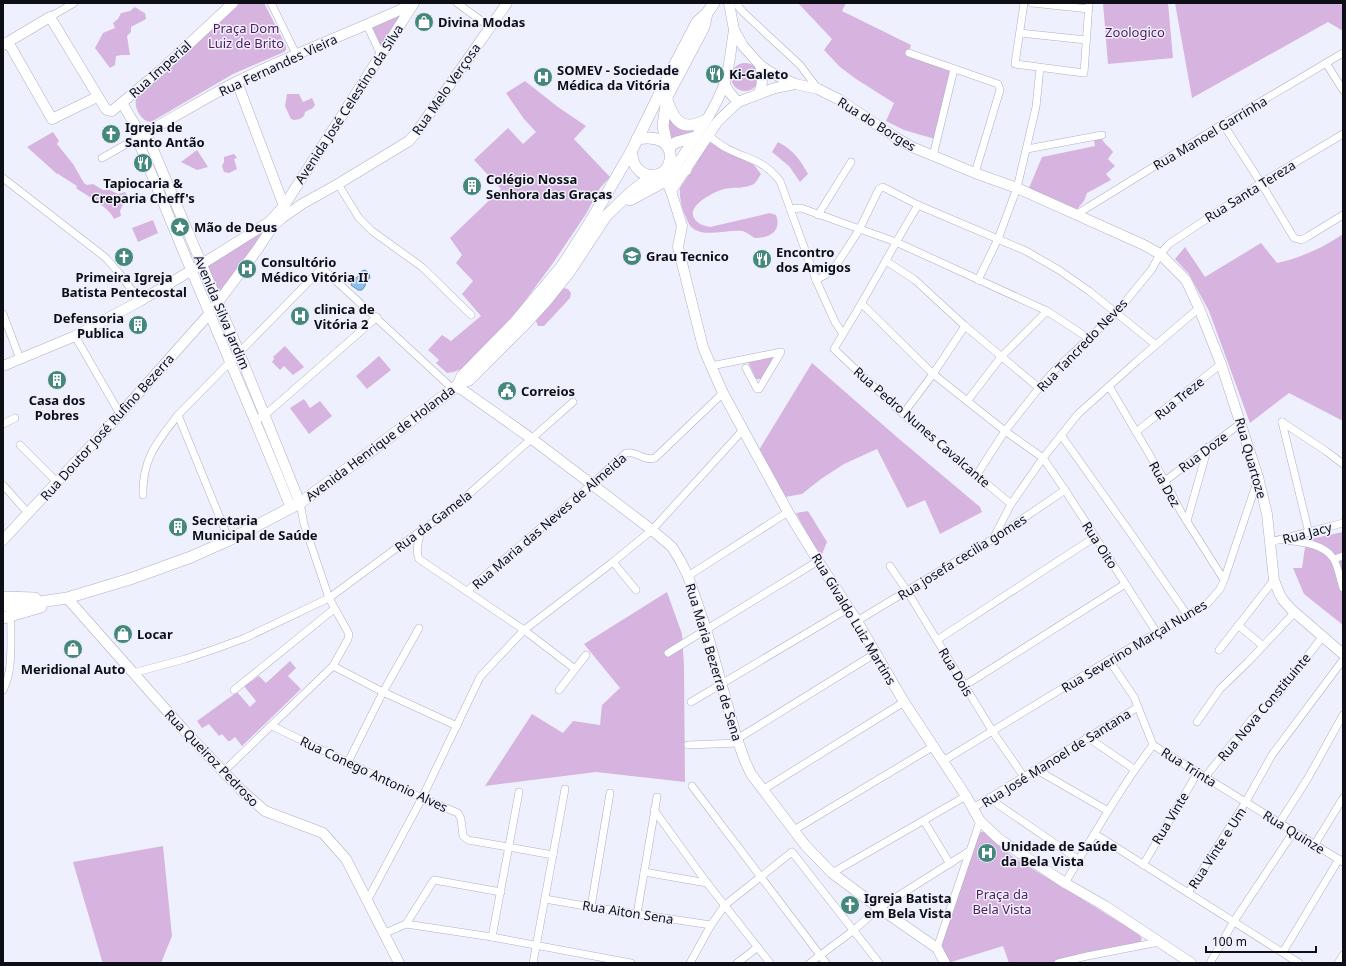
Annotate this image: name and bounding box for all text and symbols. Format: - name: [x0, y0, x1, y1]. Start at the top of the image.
- shop icon: Divina Modas: [413, 11, 435, 33]
- place label: Divina Modas: [438, 13, 525, 31]
- park label: Praça Dom Luiz de Brito: [208, 19, 284, 52]
- street label: Avenida José Celestino da Silva: [291, 21, 407, 187]
- park label: Zoologico: [1105, 23, 1165, 41]
- street label: Rua Fernandes Vieira: [216, 30, 340, 100]
- street label: Rua Imperial: [125, 36, 195, 102]
- street label: Rua Melo Verçosa: [408, 40, 484, 138]
- place label: SOMEV - Sociedade Médica da Vitória: [557, 61, 679, 94]
- restaurant icon: Ki-Galeto: [704, 63, 726, 85]
- place label: Ki-Galeto: [729, 65, 788, 83]
- hospital icon: SOMEV - Sociedade Médica da Vitória: [532, 66, 554, 88]
- street label: Rua Manoel Garrinha: [1150, 92, 1270, 174]
- street label: Rua do Borges: [834, 93, 920, 155]
- place label: Igreja de Santo Antão: [125, 118, 205, 151]
- church icon: Igreja de Santo Antão: [100, 123, 122, 145]
- restaurant icon: Tapiocaria & Creparia Cheff's: [132, 152, 154, 174]
- street label: Rua Santa Tereza: [1201, 156, 1299, 226]
- place label: Colégio Nossa Senhora das Graças: [486, 170, 612, 203]
- place label: Tapiocaria & Creparia Cheff's: [91, 174, 195, 207]
- building icon: Colégio Nossa Senhora das Graças: [461, 175, 483, 197]
- place icon: Mão de Deus: [169, 216, 191, 238]
- place label: Mão de Deus: [194, 218, 277, 236]
- place label: Encontro dos Amigos: [776, 243, 851, 276]
- school or university icon: Grau Tecnico: [621, 245, 643, 267]
- church icon: Primeira Igreja Batista Pentecostal: [113, 246, 135, 268]
- place label: Grau Tecnico: [646, 247, 729, 265]
- restaurant icon: Encontro dos Amigos: [751, 248, 773, 270]
- street label: Avenida Silva Jardim: [190, 252, 254, 372]
- place label: Consultório Médico Vitória II: [261, 253, 368, 286]
- hospital icon: Consultório Médico Vitória II: [236, 258, 258, 280]
- place label: Primeira Igreja Batista Pentecostal: [61, 268, 187, 301]
- street label: Rua Tancredo Neves: [1033, 294, 1131, 396]
- place label: clinica de Vitória 2: [314, 300, 375, 333]
- hospital icon: clinica de Vitória 2: [289, 305, 311, 327]
- place label: Defensoria Publica: [53, 309, 124, 342]
- building icon: Defensoria Publica: [127, 314, 149, 336]
- street label: Rua Doutor José Rufino Bezerra: [36, 350, 178, 504]
- street label: Rua Pedro Nunes Cavalcante: [850, 363, 994, 491]
- building icon: Casa dos Pobres: [46, 369, 68, 391]
- street label: Rua Treze: [1150, 372, 1208, 424]
- public building icon: Correios: [496, 380, 518, 402]
- street label: Avenida Henrique de Holanda: [302, 381, 458, 505]
- place label: Correios: [521, 382, 575, 400]
- place label: Casa dos Pobres: [29, 391, 85, 424]
- street label: Rua Quartoze: [1231, 415, 1271, 501]
- street label: Rua Doze: [1175, 428, 1231, 476]
- street label: Rua Maria das Neves de Almeida: [468, 449, 630, 593]
- street label: Rua Dez: [1145, 458, 1185, 510]
- street label: Rua da Gamela: [391, 486, 475, 556]
- street label: Rua josefa cecilia gomes: [894, 510, 1030, 604]
- place label: Secretaria Municipal de Saúde: [192, 511, 318, 544]
- building icon: Secretaria Municipal de Saúde: [167, 516, 189, 538]
- street label: Rua Oito: [1078, 518, 1122, 572]
- street label: Rua Jacy: [1280, 518, 1334, 548]
- street label: Rua Givaldo Luiz Martins: [808, 550, 900, 688]
- street label: Rua Maria Bezerra de Sena: [681, 581, 747, 743]
- street label: Rua Severino Marçal Nunes: [1058, 595, 1210, 697]
- shop icon: Locar: [112, 623, 134, 645]
- place label: Locar: [137, 625, 173, 643]
- shop icon: Meridional Auto: [62, 638, 84, 660]
- street label: Rua Dois: [934, 644, 978, 700]
- street label: Rua Nova Constituinte: [1213, 649, 1315, 765]
- place label: Meridional Auto: [21, 660, 125, 678]
- street label: Rua José Manoel de Santana: [978, 705, 1134, 811]
- street label: Rua Queiroz Pedroso: [161, 706, 263, 810]
- street label: Rua Conego Antonio Alves: [297, 732, 451, 816]
- street label: Rua Trinta: [1158, 743, 1220, 791]
- street label: Rua Vinte: [1147, 789, 1193, 847]
- street label: Rua Vinte e Um: [1184, 804, 1250, 892]
- street label: Rua Quinze: [1260, 806, 1328, 858]
- place label: Unidade de Saúde da Bela Vista: [1001, 837, 1117, 870]
- hospital icon: Unidade de Saúde da Bela Vista: [976, 842, 998, 864]
- park label: Praça da Bela Vista: [972, 885, 1032, 918]
- place label: Igreja Batista em Bela Vista: [864, 889, 952, 922]
- church icon: Igreja Batista em Bela Vista: [839, 894, 861, 916]
- street label: Rua Aiton Sena: [581, 896, 675, 928]
- scale bar: [1206, 928, 1316, 954]
- text: 100 m: [1212, 933, 1247, 950]

